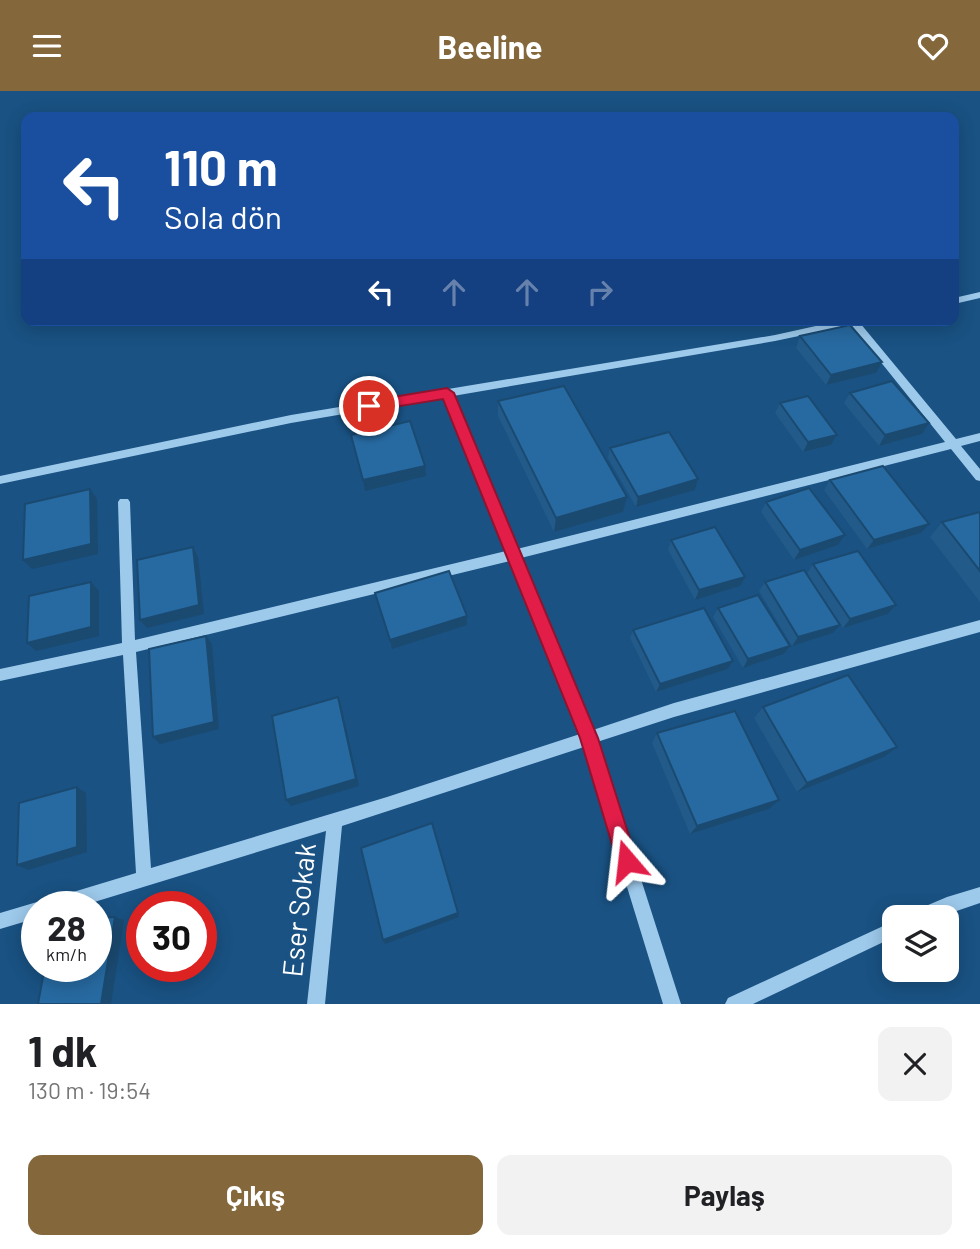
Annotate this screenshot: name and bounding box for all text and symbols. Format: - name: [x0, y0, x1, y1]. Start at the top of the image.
- icon: menu: [28, 27, 66, 65]
- text: Beeline: [437, 27, 543, 65]
- icon: heart: [914, 27, 952, 65]
- text: 110 m: [164, 137, 278, 196]
- icon: left: [49, 140, 140, 231]
- text: Sola dön: [164, 197, 282, 235]
- icon: left: [362, 273, 400, 311]
- icon: ahead: [435, 273, 473, 311]
- icon: ahead: [508, 273, 546, 311]
- icon: right: [581, 273, 619, 311]
- pin: [339, 376, 399, 436]
- icon: arrive: [350, 387, 388, 425]
- position arrow: [590, 824, 664, 898]
- street label: Eser Sokak: [274, 841, 322, 979]
- speed limit sign: 30: [126, 891, 217, 982]
- map controls: [882, 905, 959, 982]
- button: layers: [882, 905, 959, 982]
- text: 28: [47, 906, 86, 948]
- text: km/h: [46, 943, 87, 965]
- text: 1 dk: [28, 1025, 97, 1075]
- button: close: [878, 1027, 952, 1101]
- text: 130 m · 19:54: [28, 1076, 151, 1104]
- button: Çıkış: [28, 1155, 483, 1235]
- button: Paylaş: [497, 1155, 952, 1235]

